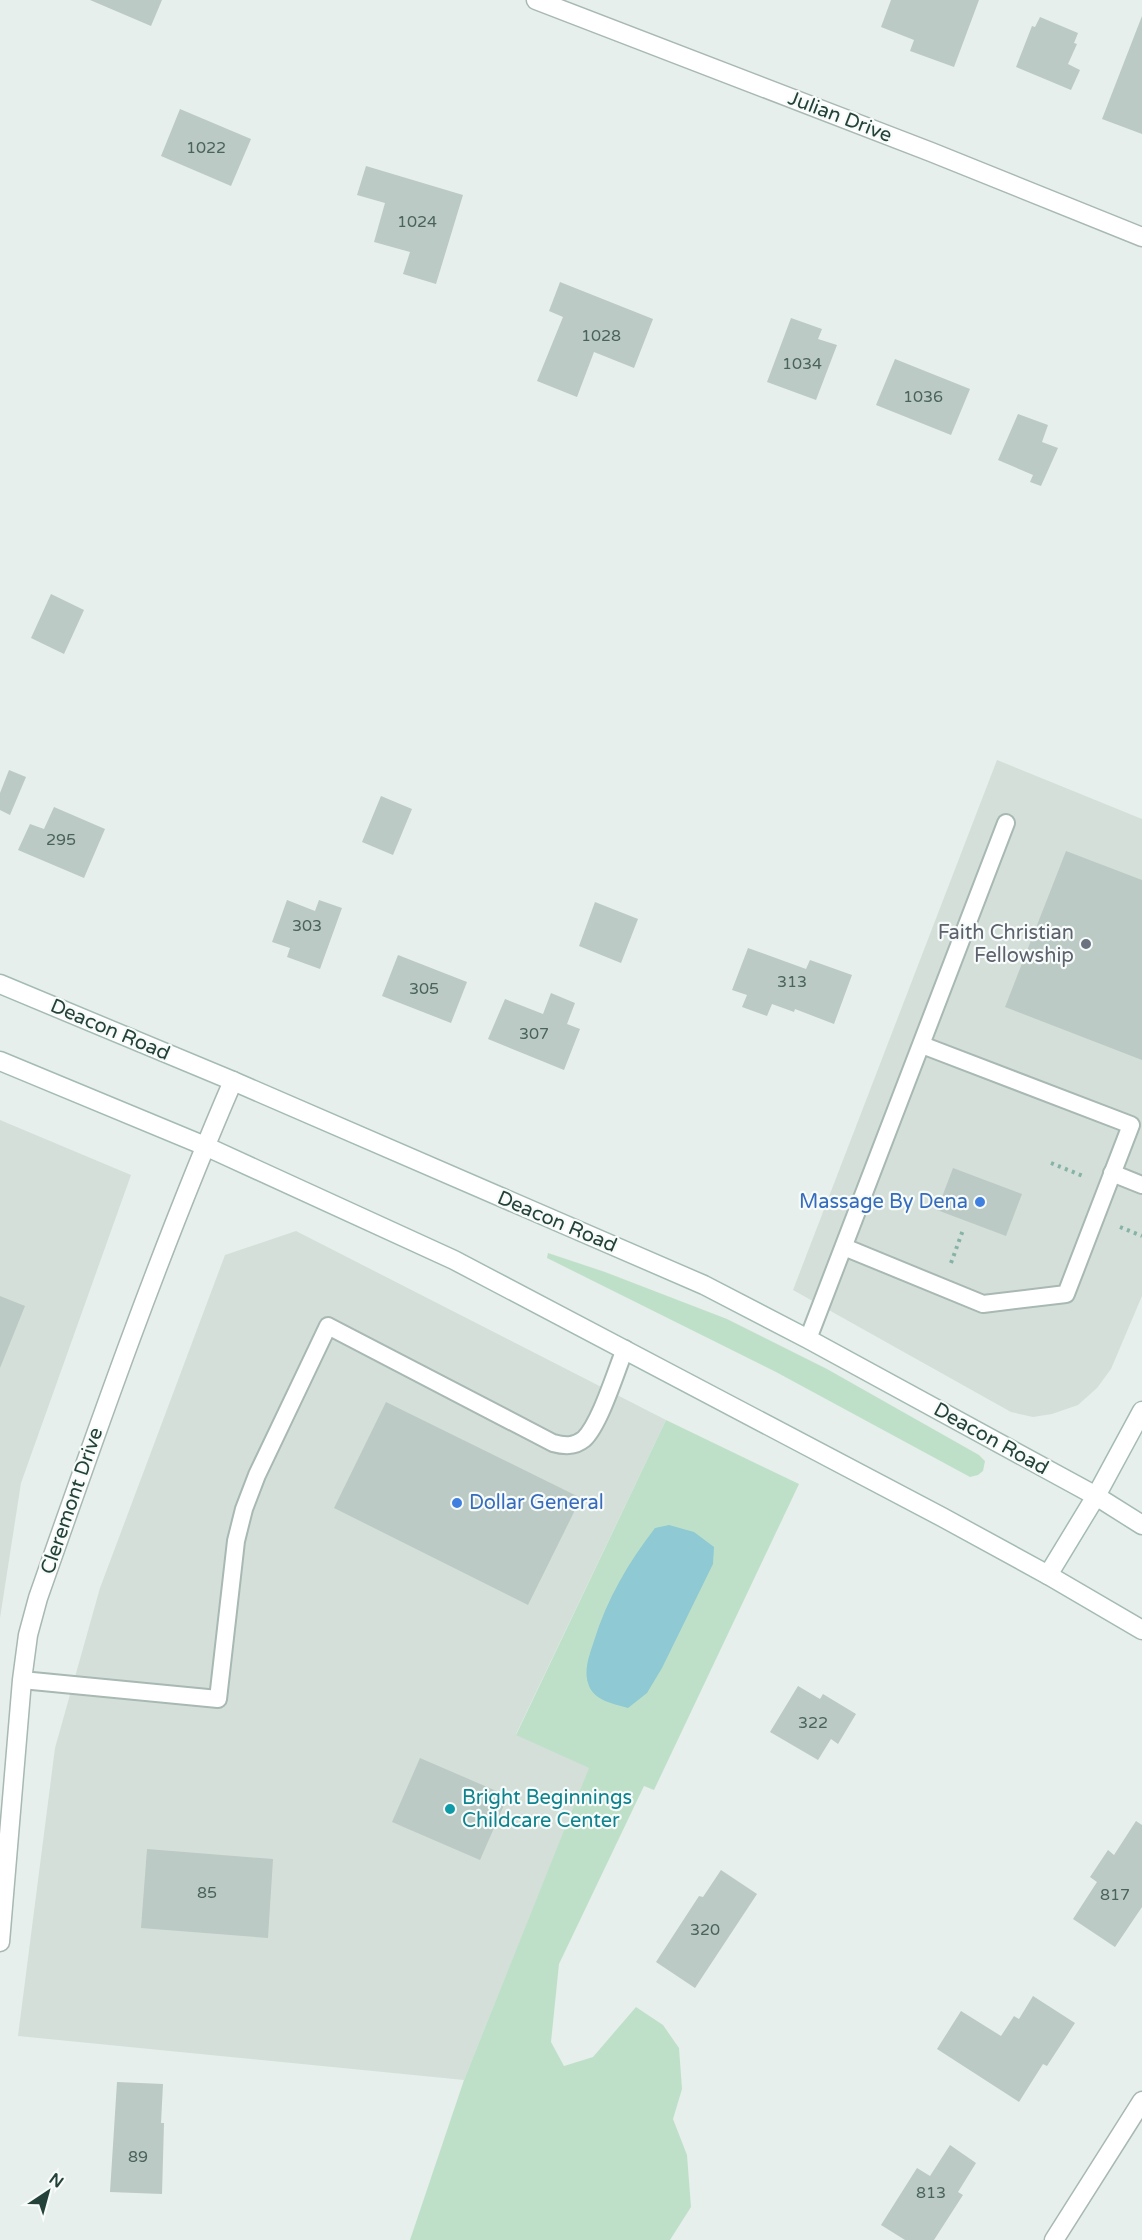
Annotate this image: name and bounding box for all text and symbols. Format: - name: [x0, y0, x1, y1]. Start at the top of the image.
- street label: Julian Drive: [785, 86, 895, 148]
- house number: 1022: [186, 138, 226, 158]
- house number: 1024: [397, 212, 437, 232]
- house number: 1028: [581, 326, 621, 346]
- house number: 1034: [782, 354, 822, 374]
- house number: 1036: [903, 387, 943, 407]
- house number: 295: [46, 830, 76, 850]
- house number: 303: [292, 916, 322, 936]
- place label: Faith Christian Fellowship: [938, 921, 1074, 968]
- marker: Faith Christian Fellowship: [1079, 937, 1093, 951]
- house number: 313: [777, 972, 807, 992]
- house number: 305: [409, 979, 439, 999]
- street label: Deacon Road: [47, 994, 173, 1066]
- house number: 307: [519, 1024, 549, 1044]
- street label: Deacon Road: [494, 1186, 620, 1258]
- place label: Massage By Dena: [799, 1190, 968, 1214]
- marker: Massage By Dena: [973, 1195, 987, 1209]
- street label: Deacon Road: [929, 1398, 1053, 1480]
- street label: Cleremont Drive: [36, 1425, 108, 1577]
- place label: Dollar General: [469, 1491, 604, 1515]
- marker: Dollar General: [450, 1496, 464, 1510]
- house number: 322: [798, 1713, 828, 1733]
- place label: Bright Beginnings Childcare Center: [462, 1786, 632, 1833]
- marker: Bright Beginnings Childcare Center: [443, 1802, 457, 1816]
- house number: 85: [197, 1883, 217, 1903]
- house number: 817: [1100, 1885, 1130, 1905]
- house number: 320: [690, 1920, 720, 1940]
- house number: 89: [128, 2147, 148, 2167]
- north arrow: [18, 2162, 78, 2222]
- text: N: [45, 2169, 67, 2193]
- house number: 813: [916, 2183, 946, 2203]

